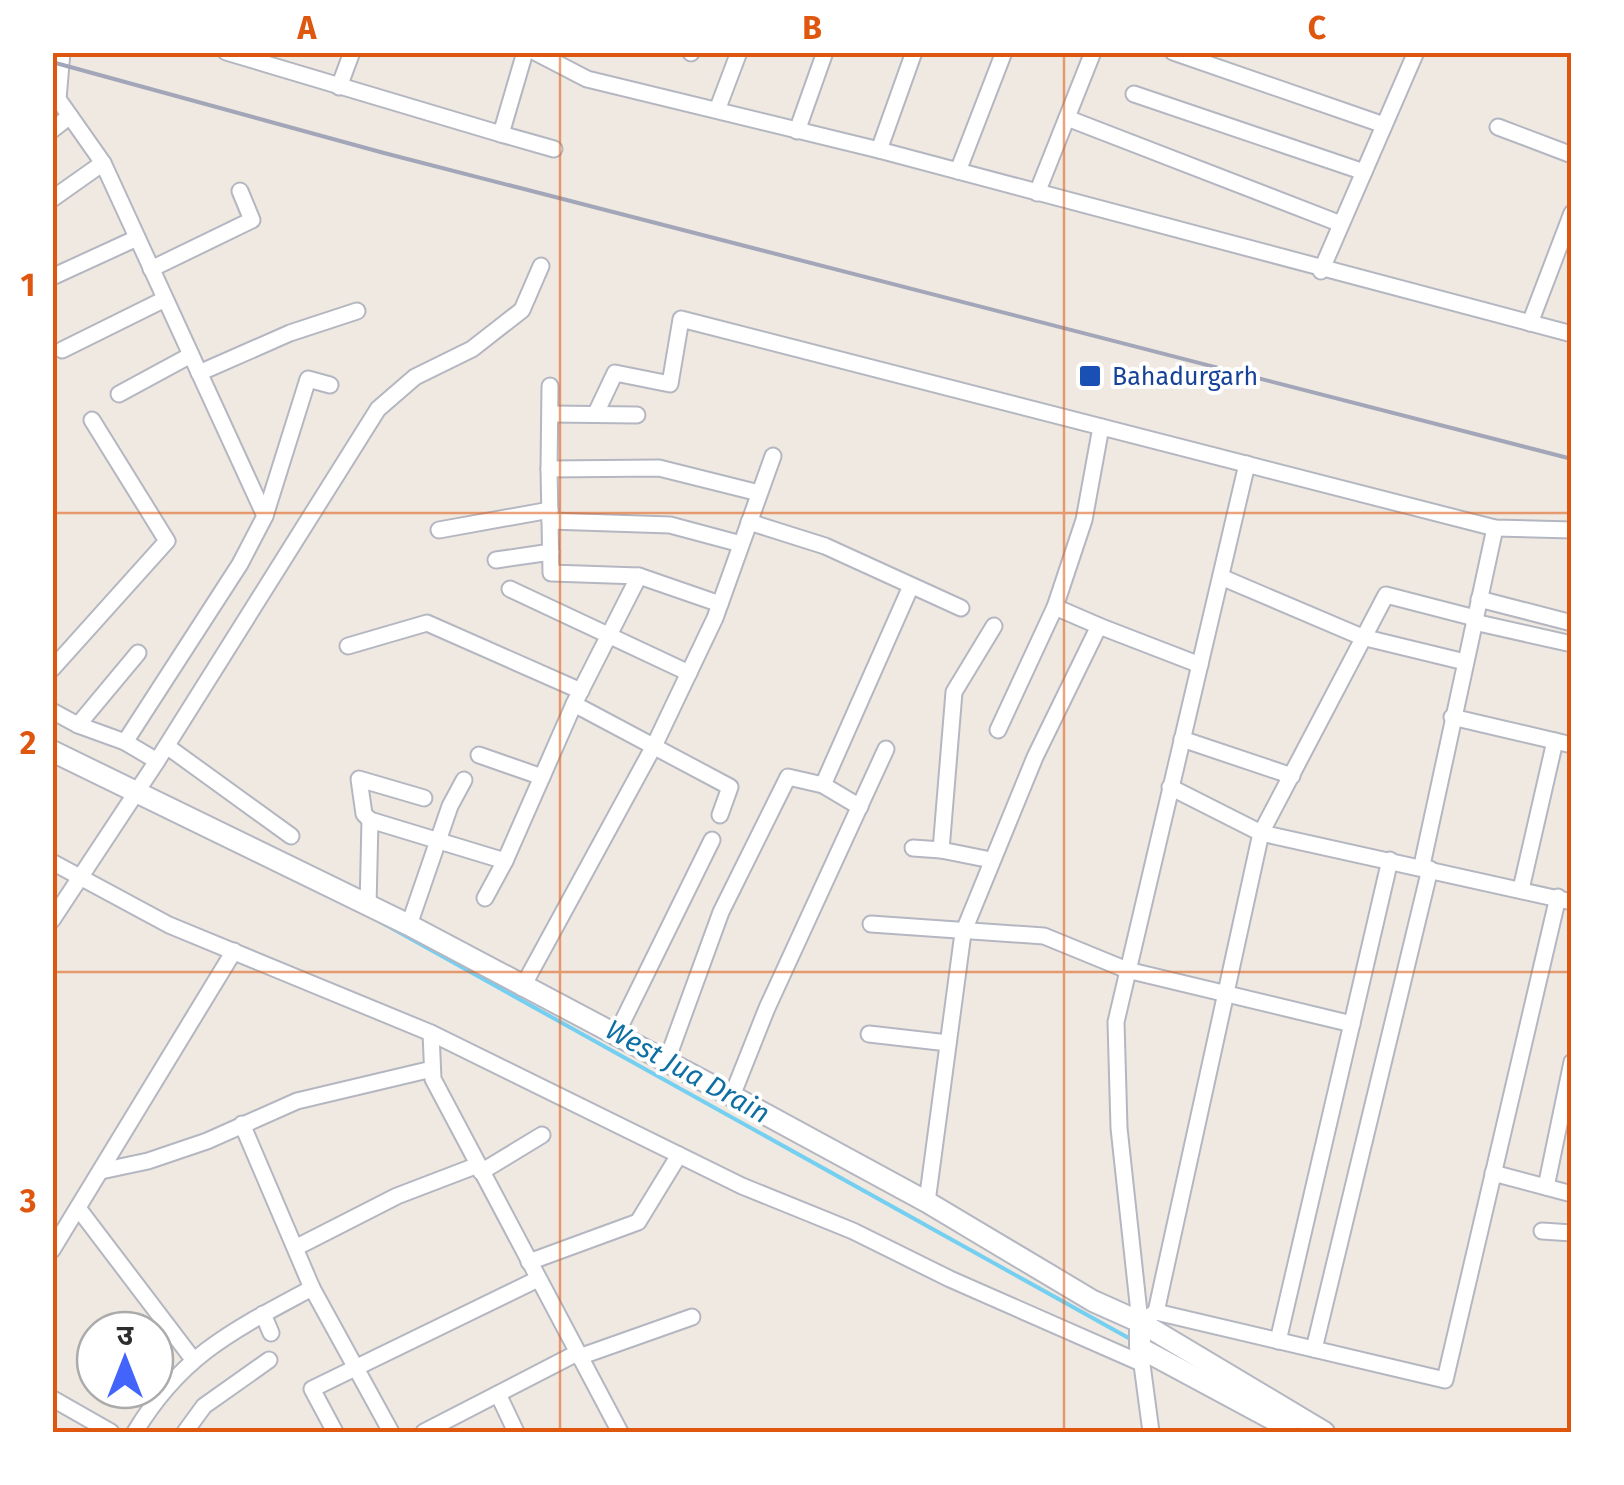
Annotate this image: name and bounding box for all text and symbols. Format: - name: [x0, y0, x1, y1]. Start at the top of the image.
- text: A: [297, 9, 318, 47]
- text: B: [802, 9, 822, 47]
- text: C: [1308, 9, 1327, 47]
- text: 1: [21, 266, 35, 304]
- place label: Bahadurgarh: [1112, 362, 1258, 392]
- marker: Bahadurgarh: [1077, 363, 1103, 389]
- text: 2: [20, 724, 36, 762]
- water label: West Jua Drain: [600, 1013, 776, 1130]
- text: 3: [19, 1182, 36, 1220]
- north arrow: [75, 1310, 175, 1410]
- text: उ: [117, 1319, 134, 1352]

